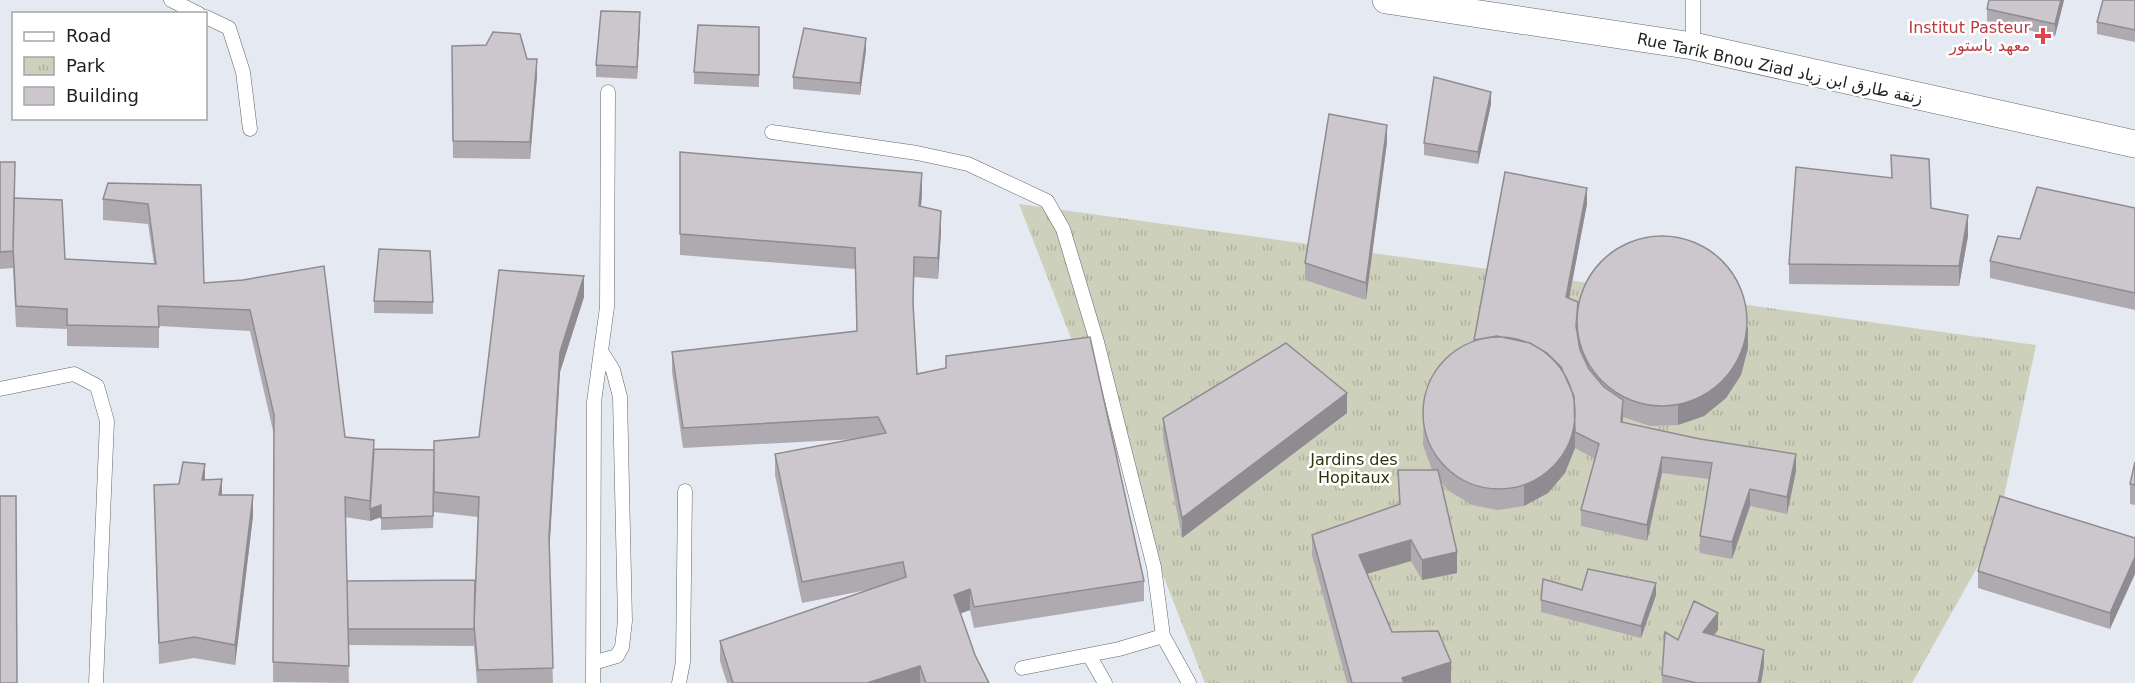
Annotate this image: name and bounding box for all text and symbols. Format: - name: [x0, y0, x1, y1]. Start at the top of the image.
- legend: [12, 12, 207, 120]
- place label: Institut Pasteur معهد باستور: [1908, 18, 2030, 56]
- text: Road: [66, 25, 111, 46]
- marker: Institut Pasteur معهد باستور: [2034, 27, 2052, 45]
- street label: Rue Tarik Bnou Ziad زنقة طارق ابن زياد: [1635, 29, 1924, 109]
- text: Park: [66, 55, 105, 76]
- text: Building: [66, 85, 139, 106]
- park label: Jardins des Hopitaux: [1309, 450, 1398, 487]

